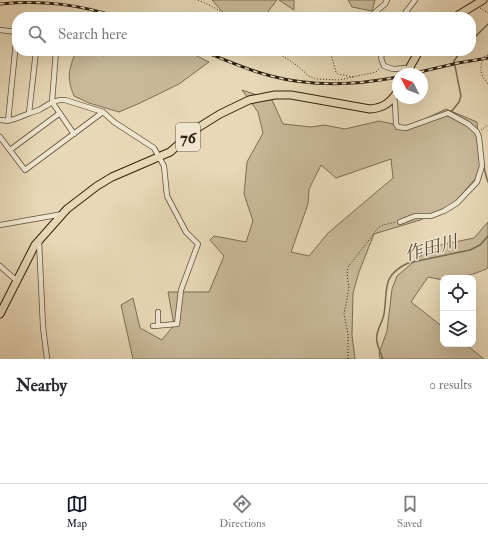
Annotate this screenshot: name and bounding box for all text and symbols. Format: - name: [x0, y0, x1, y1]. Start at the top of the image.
- search box: [12, 12, 476, 56]
- icon: search: [26, 23, 48, 45]
- text: Search here: [58, 25, 127, 44]
- north arrow: [392, 68, 428, 104]
- road number: 76: [176, 123, 200, 151]
- water label: 作田川: [402, 230, 462, 267]
- map controls: [440, 275, 476, 347]
- button: locate: [440, 275, 476, 311]
- button: layers: [440, 311, 476, 347]
- text: Nearby: [16, 375, 67, 396]
- text: 0 results: [429, 377, 472, 393]
- tab: Map: [66, 493, 88, 530]
- tab: Directions: [219, 493, 266, 530]
- tab: Saved: [397, 493, 422, 530]

